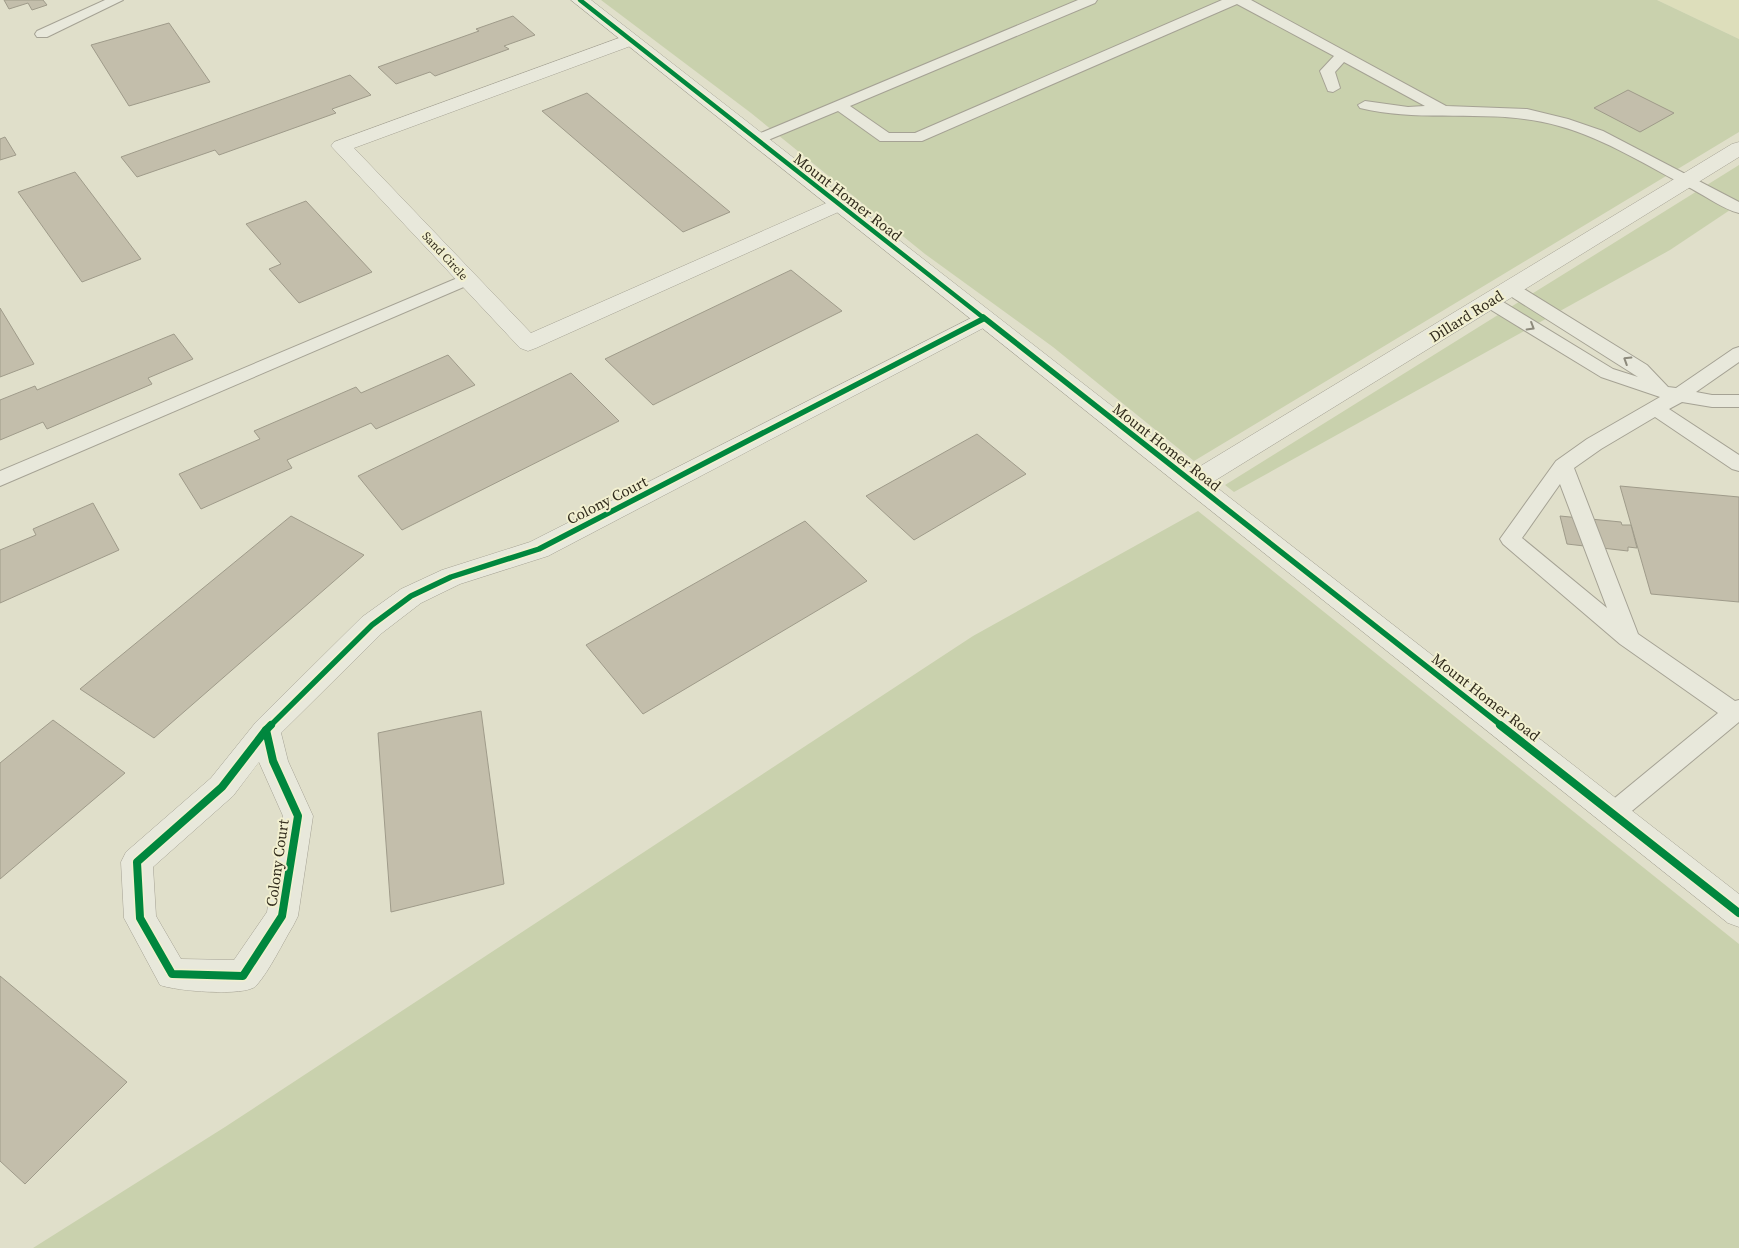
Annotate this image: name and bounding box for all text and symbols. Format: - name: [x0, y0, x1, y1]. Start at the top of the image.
- street label: Mount Homer Road: [789, 148, 907, 246]
- street label: Sand Circle: [418, 228, 472, 284]
- street label: Dillard Road: [1425, 285, 1507, 347]
- one-way arrow: [1526, 320, 1535, 330]
- one-way arrow: [1623, 357, 1632, 367]
- street label: Mount Homer Road: [1108, 398, 1226, 496]
- street label: Colony Court: [563, 471, 651, 529]
- street label: Mount Homer Road: [1427, 648, 1545, 746]
- street label: Colony Court: [260, 818, 294, 908]

